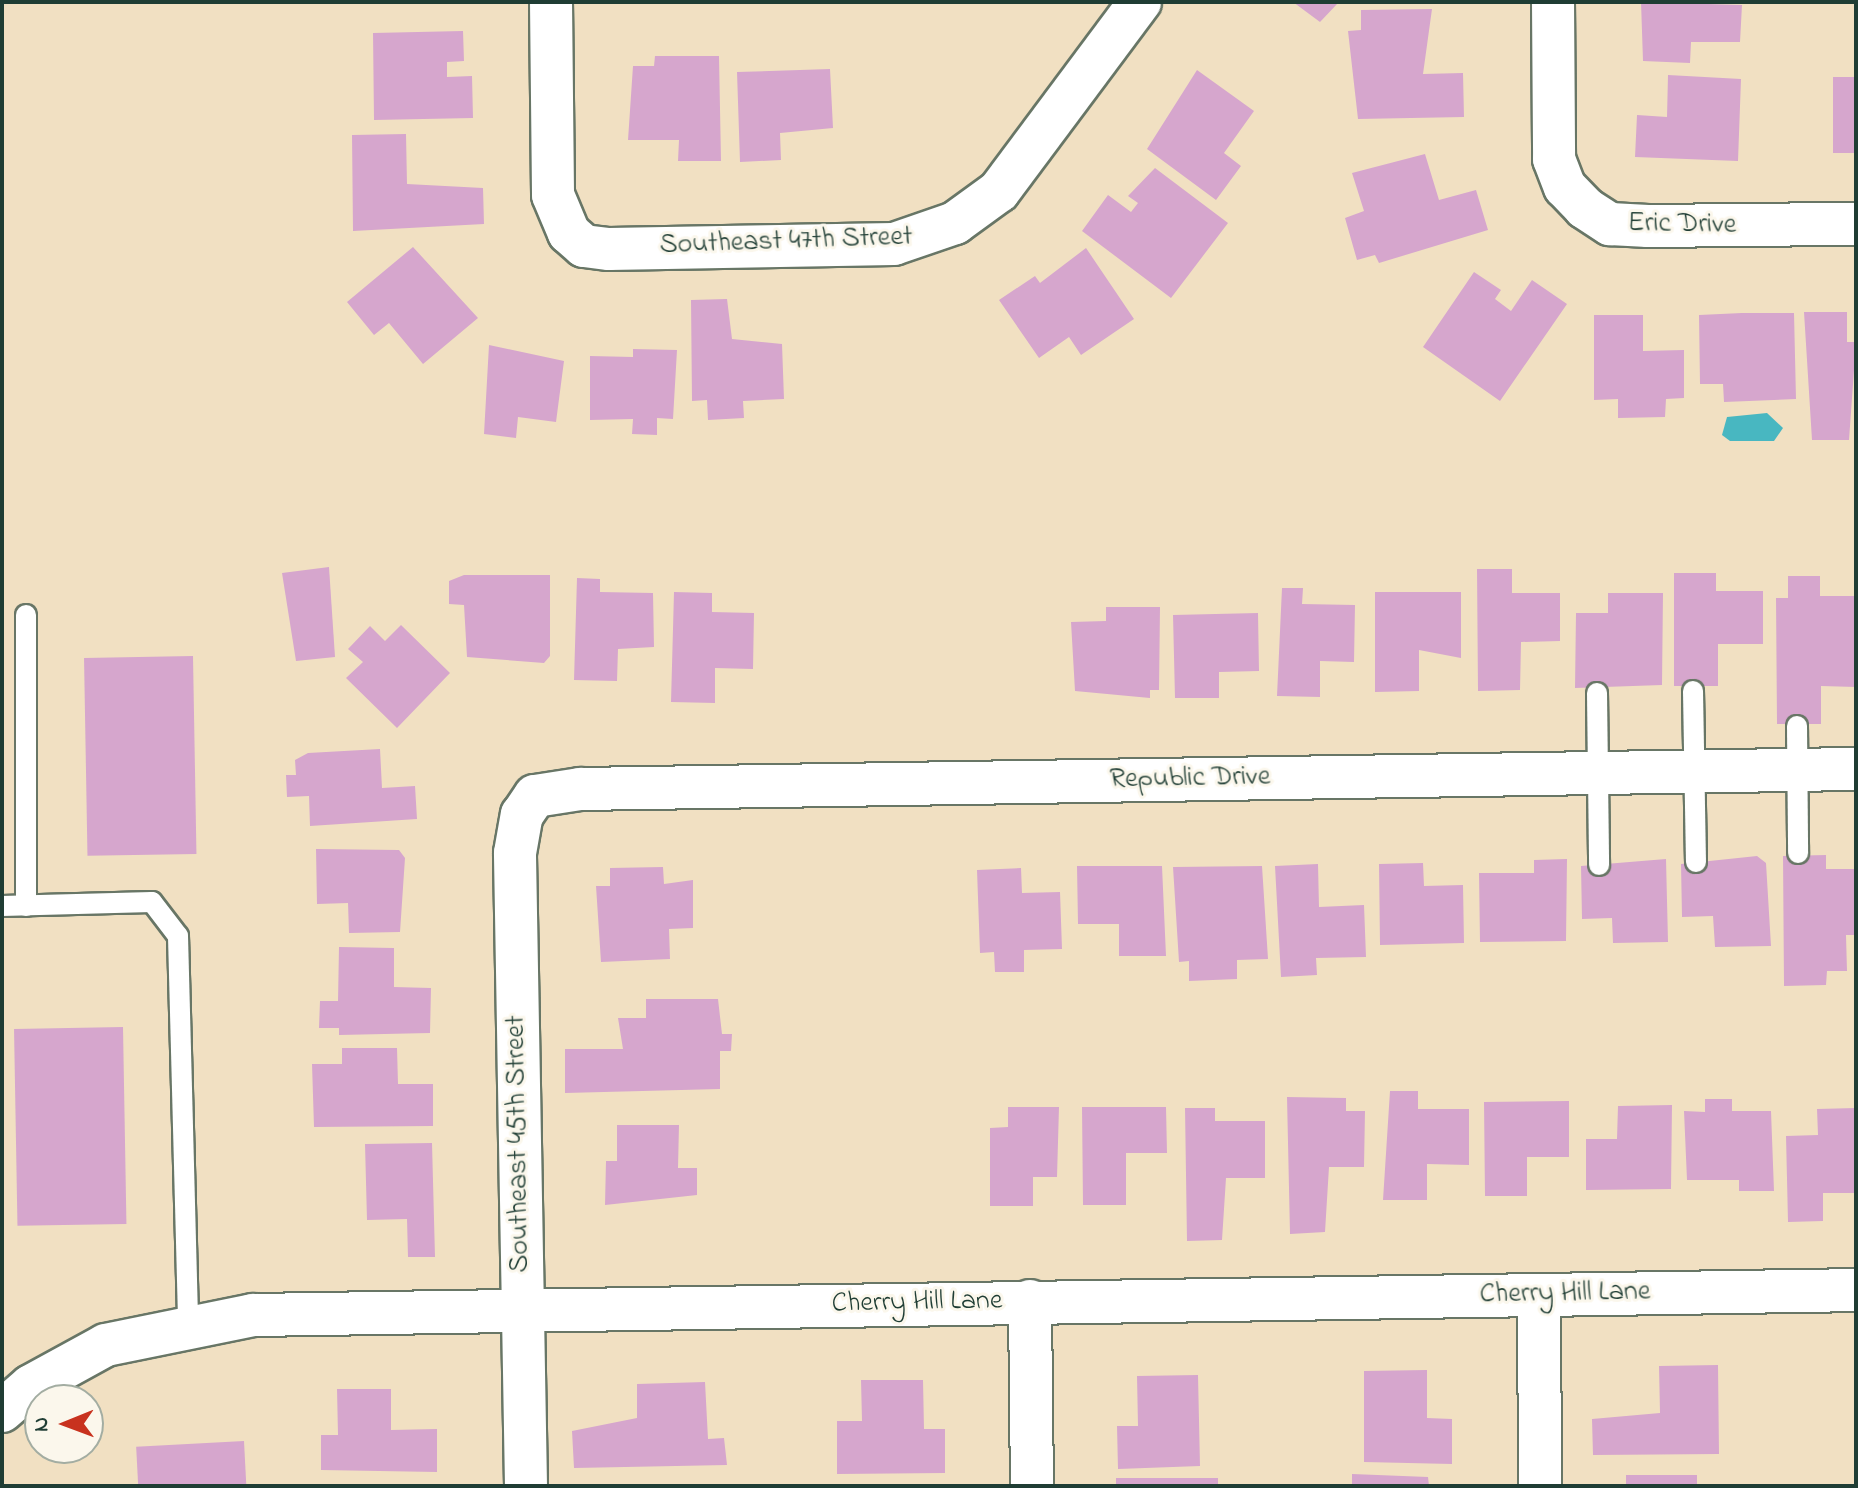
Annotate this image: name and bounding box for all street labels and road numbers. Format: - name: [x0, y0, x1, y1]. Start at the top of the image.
- street label: Eric Drive: [1627, 207, 1737, 243]
- street label: Southeast 47th Street: [659, 221, 913, 263]
- street label: Republic Drive: [1109, 761, 1271, 797]
- street label: Southeast 45th Street: [500, 1015, 538, 1273]
- street label: Cherry Hill Lane: [1479, 1276, 1651, 1312]
- street label: Cherry Hill Lane: [831, 1285, 1003, 1321]

